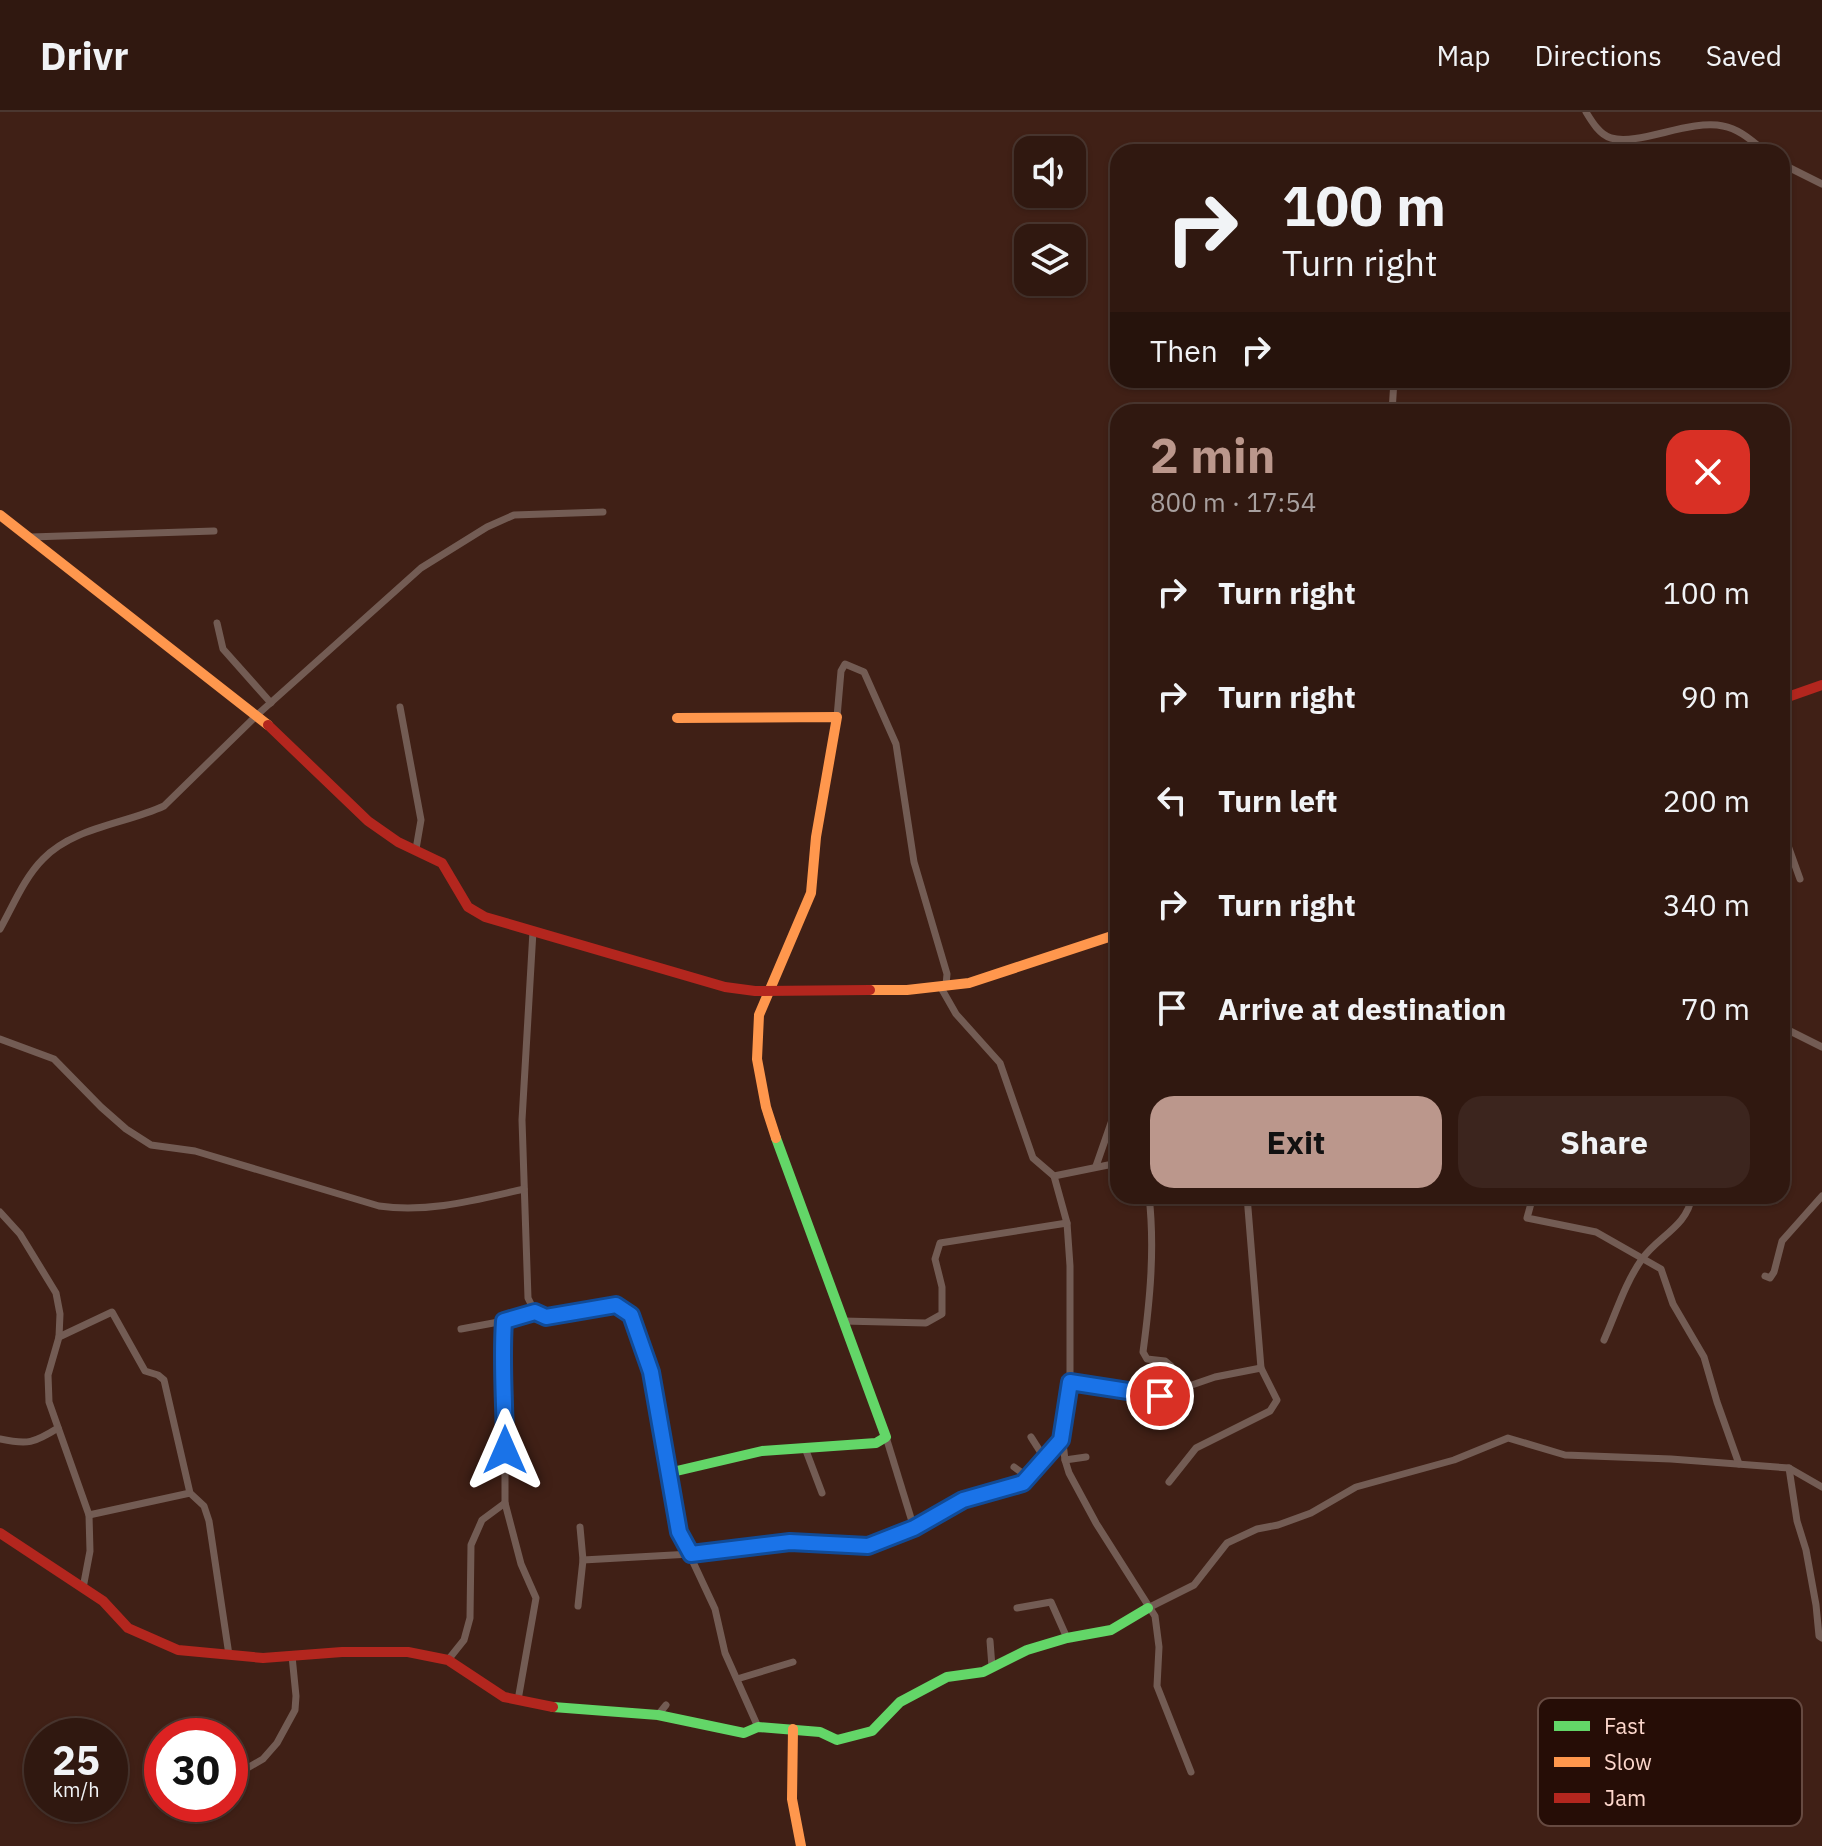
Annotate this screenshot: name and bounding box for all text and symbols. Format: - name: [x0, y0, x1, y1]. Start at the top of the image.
- text: Drivr: [40, 31, 129, 80]
- text: Map: [1436, 37, 1490, 74]
- text: Directions: [1534, 37, 1662, 74]
- text: Saved: [1706, 37, 1782, 74]
- map controls: [1014, 136, 1086, 296]
- button: sound: [1014, 136, 1086, 208]
- text: 100 m: [1282, 169, 1446, 241]
- icon: right: [1150, 176, 1254, 280]
- button: layers: [1014, 224, 1086, 296]
- text: Turn right: [1282, 239, 1438, 286]
- icon: right: [1234, 328, 1278, 372]
- text: Then: [1150, 331, 1218, 370]
- text: 2 min: [1150, 424, 1275, 486]
- button: close: [1666, 430, 1750, 514]
- text: 800 m · 17:54: [1150, 485, 1316, 519]
- icon: right: [1150, 570, 1194, 614]
- text: Turn right: [1218, 573, 1356, 612]
- text: 100 m: [1663, 573, 1750, 612]
- icon: right: [1150, 674, 1194, 718]
- text: Turn right: [1218, 677, 1356, 716]
- text: 90 m: [1681, 677, 1750, 716]
- icon: left: [1150, 778, 1194, 822]
- text: Turn left: [1218, 781, 1337, 820]
- text: 200 m: [1663, 781, 1750, 820]
- icon: right: [1150, 882, 1194, 926]
- text: Turn right: [1218, 885, 1356, 924]
- text: 340 m: [1663, 885, 1750, 924]
- icon: arrive: [1150, 986, 1194, 1030]
- text: Arrive at destination: [1218, 989, 1506, 1028]
- text: 70 m: [1681, 989, 1750, 1028]
- button: Exit: [1150, 1096, 1442, 1188]
- button: Share: [1458, 1096, 1750, 1188]
- pin: [1126, 1362, 1194, 1430]
- icon: arrive: [1138, 1374, 1182, 1418]
- position arrow: [463, 1408, 547, 1492]
- legend: [1538, 1698, 1802, 1826]
- text: Fast: [1604, 1711, 1645, 1740]
- speed limit sign: 30: [144, 1718, 248, 1822]
- text: 25: [52, 1734, 100, 1786]
- text: Slow: [1604, 1747, 1652, 1776]
- text: km/h: [52, 1776, 100, 1803]
- text: Jam: [1604, 1783, 1646, 1812]

